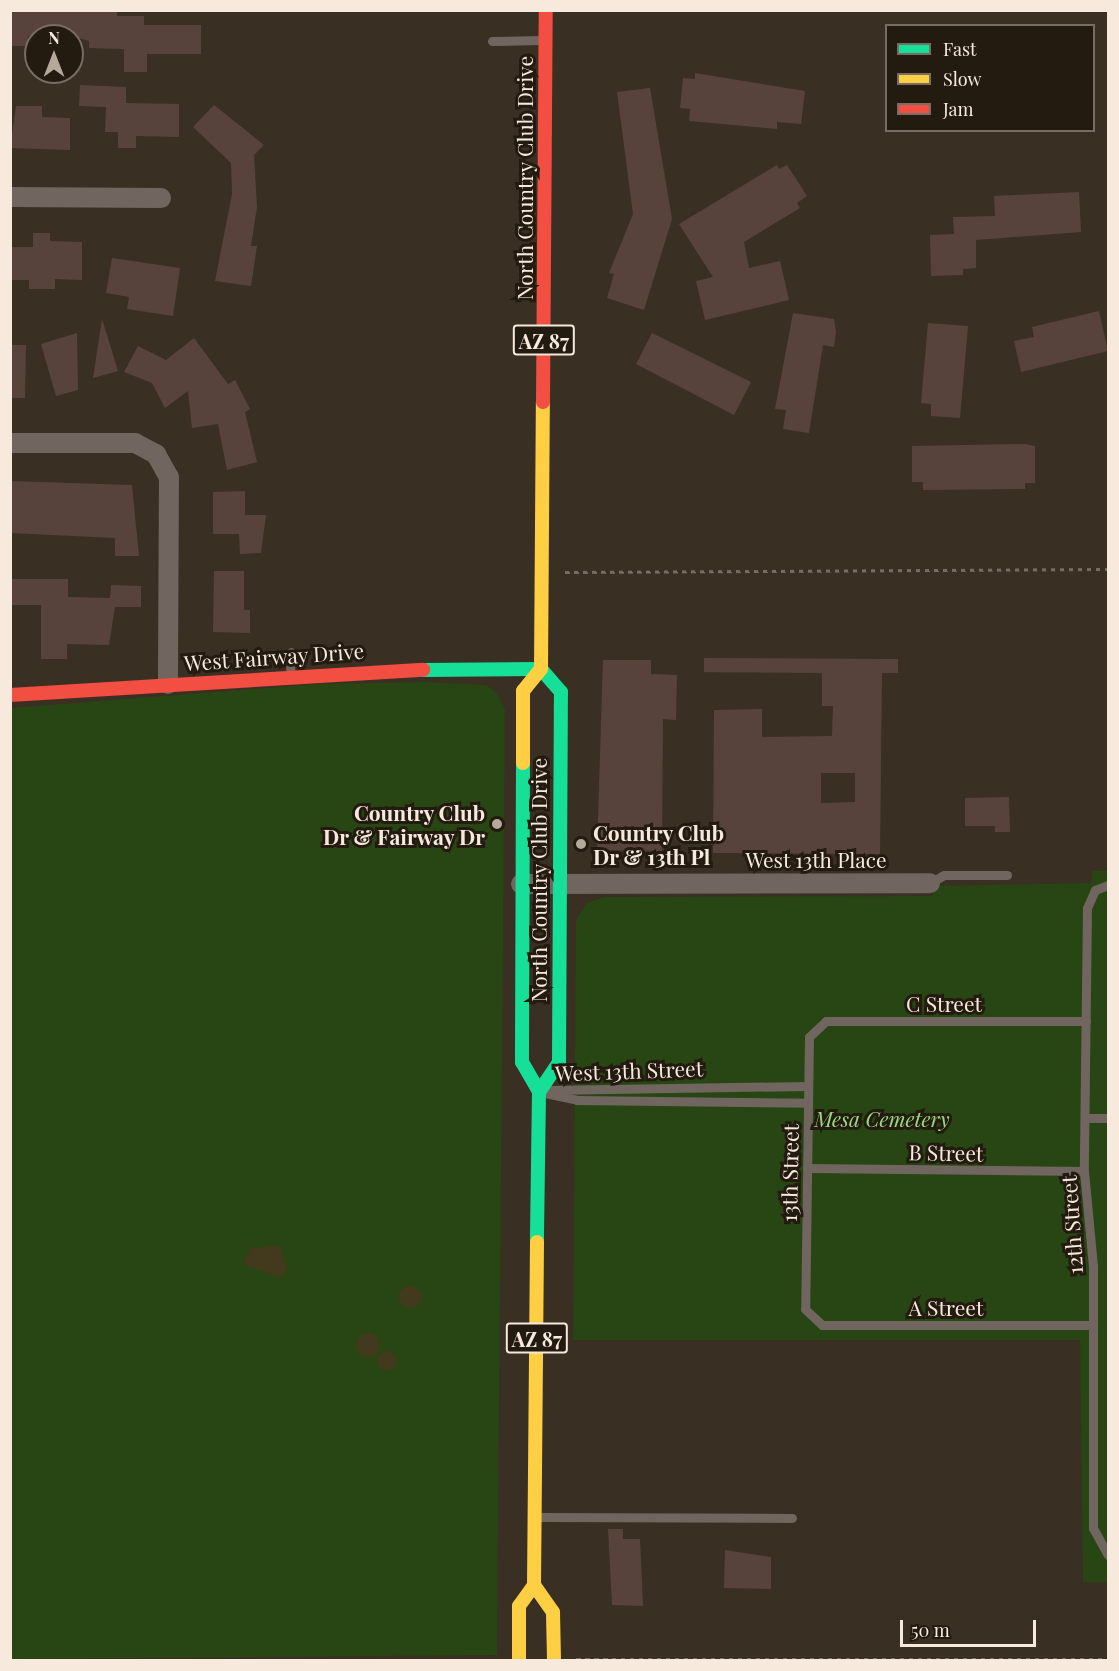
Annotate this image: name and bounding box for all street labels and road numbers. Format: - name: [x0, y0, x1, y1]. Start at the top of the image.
- street label: North Country Club Drive: [511, 56, 537, 300]
- road number: AZ 87: [512, 323, 576, 357]
- street label: West Fairway Drive: [183, 637, 365, 675]
- street label: North Country Club Drive: [525, 758, 551, 1002]
- street label: West 13th Place: [745, 846, 887, 872]
- street label: C Street: [906, 990, 982, 1016]
- street label: West 13th Street: [554, 1055, 704, 1085]
- street label: 13th Street: [776, 1124, 802, 1222]
- street label: B Street: [908, 1139, 984, 1165]
- street label: 12th Street: [1055, 1175, 1087, 1275]
- street label: A Street: [909, 1294, 983, 1320]
- road number: AZ 87: [506, 1321, 568, 1355]

